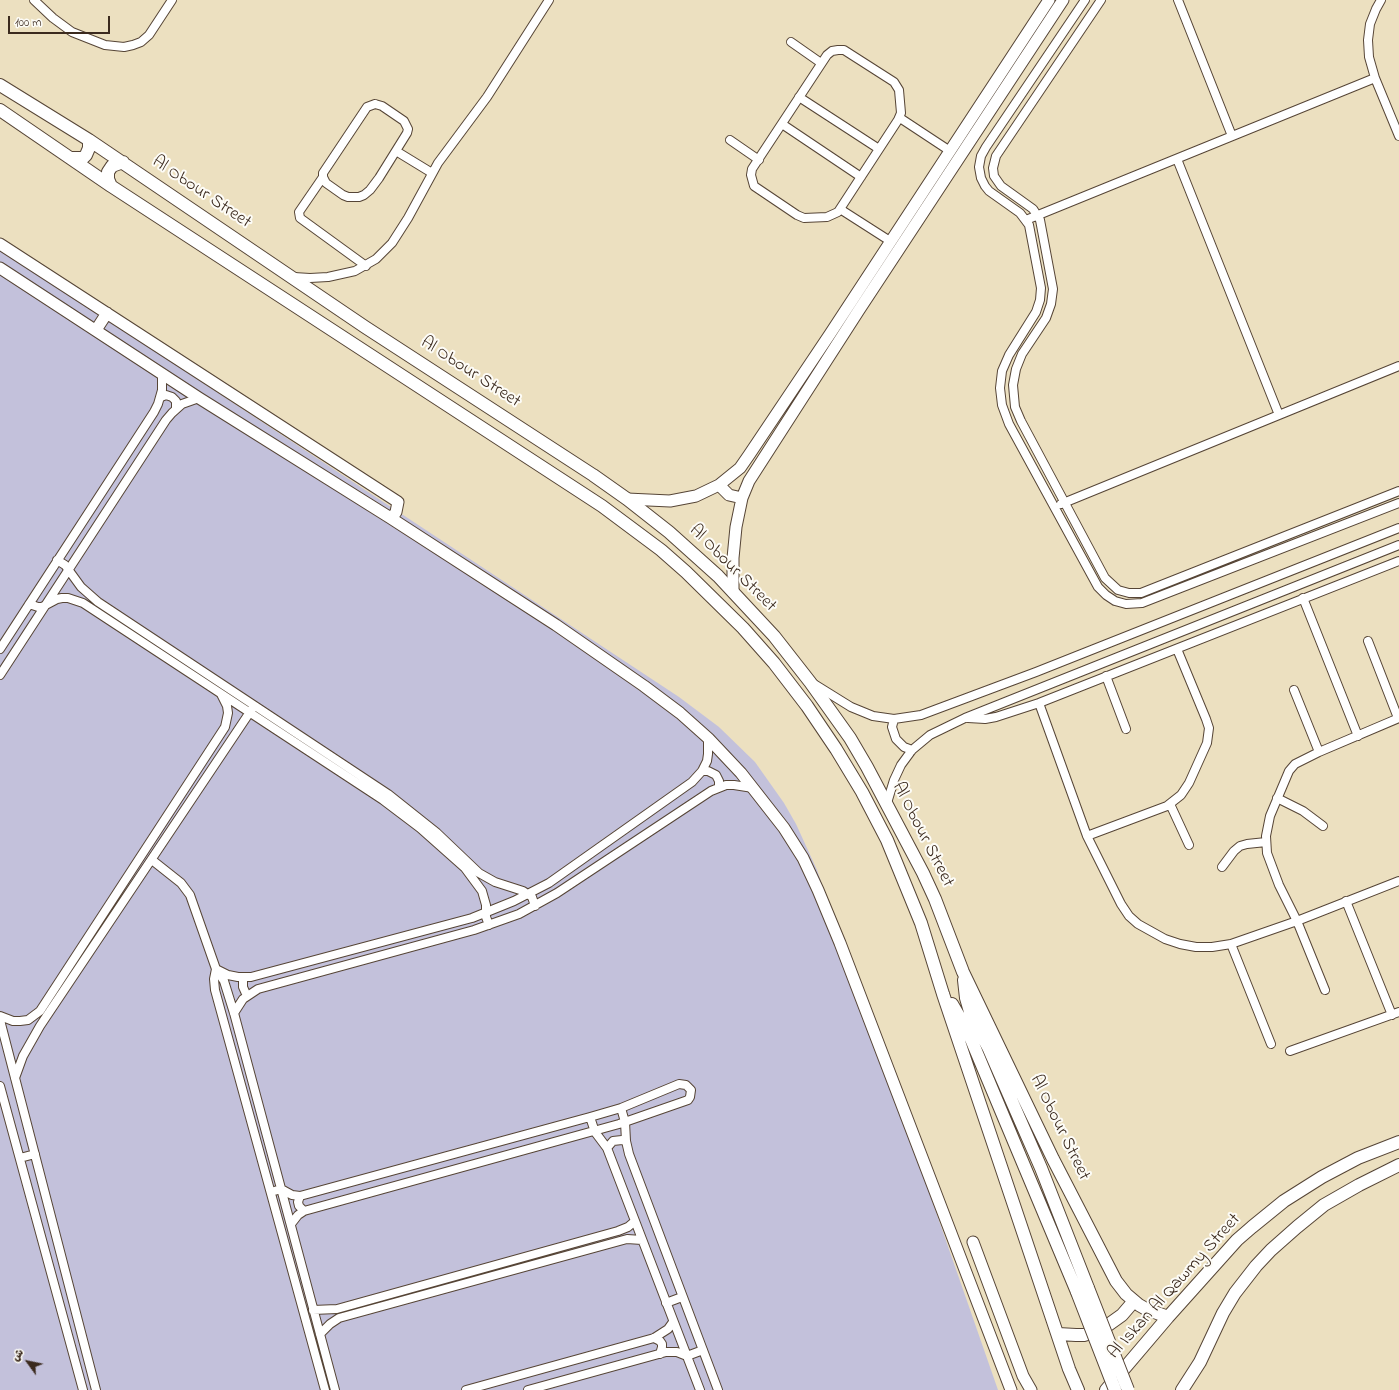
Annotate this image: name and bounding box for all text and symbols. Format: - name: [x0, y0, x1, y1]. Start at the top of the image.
- scale bar: [10, 8, 112, 34]
- text: 100 m: [15, 14, 42, 32]
- street label: Al Obour Street: [147, 152, 255, 234]
- street label: Al Obour Street: [416, 333, 524, 413]
- street label: Al Obour Street: [684, 521, 780, 617]
- street label: Al Obour Street: [886, 779, 958, 891]
- street label: Al Obour Street: [1024, 1072, 1094, 1184]
- street label: Al Iskan Al Qawmy Street: [1104, 1210, 1246, 1364]
- north arrow: [8, 1342, 48, 1382]
- text: ش: [8, 1346, 28, 1365]

